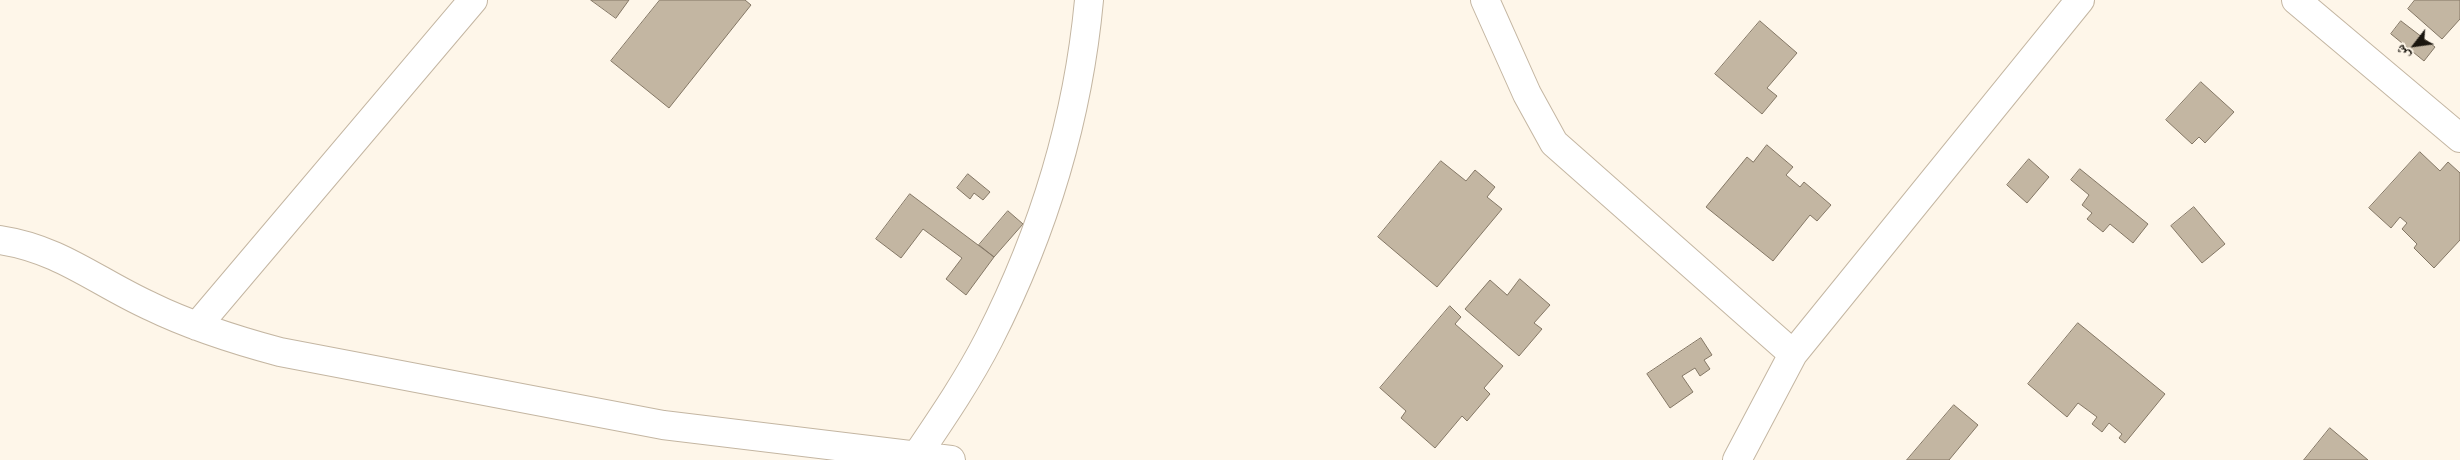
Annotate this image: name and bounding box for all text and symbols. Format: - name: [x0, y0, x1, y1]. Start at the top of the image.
- north arrow: [2390, 20, 2440, 70]
- text: ش: [2390, 42, 2414, 64]

